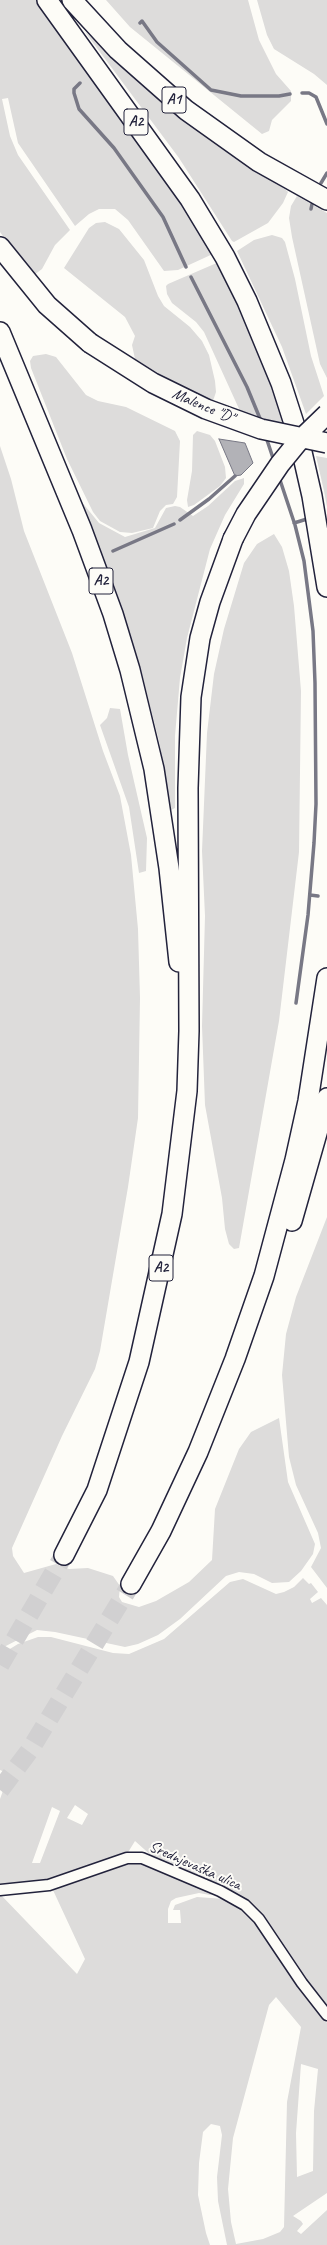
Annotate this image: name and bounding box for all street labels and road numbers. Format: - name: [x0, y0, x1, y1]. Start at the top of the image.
- road number: A1: [162, 87, 186, 113]
- road number: A2: [124, 109, 148, 135]
- street label: Malence "D": [169, 384, 237, 428]
- road number: A2: [89, 568, 113, 594]
- road number: A2: [149, 1255, 173, 1281]
- street label: Srednjevaška ulica: [146, 1837, 244, 1895]

